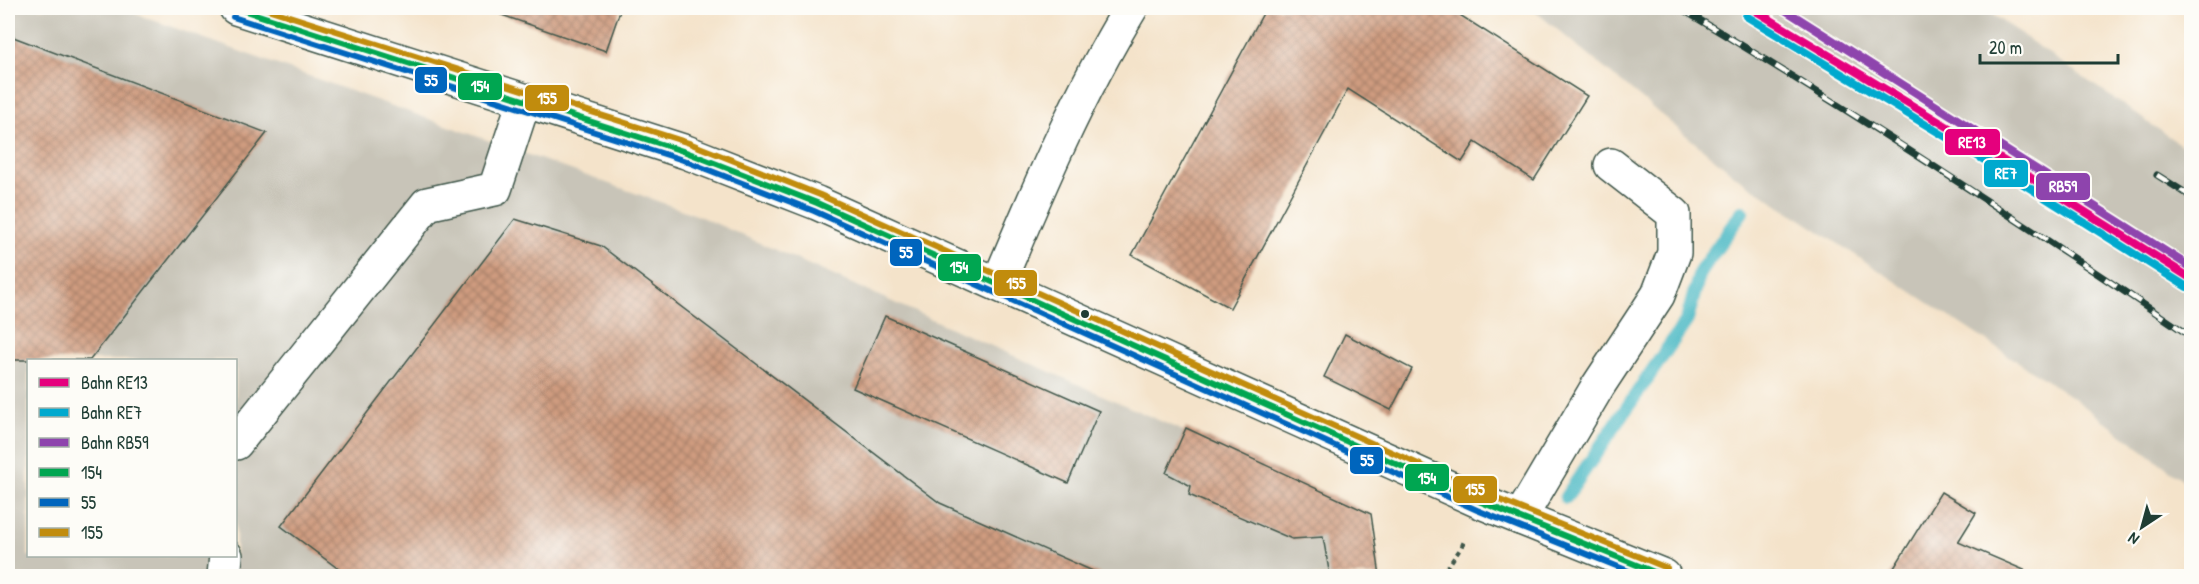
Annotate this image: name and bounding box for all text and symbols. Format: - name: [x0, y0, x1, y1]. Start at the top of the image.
- scale bar: [1980, 27, 2118, 65]
- text: 20 m: [1989, 35, 2022, 60]
- line badge: 55: [414, 66, 448, 94]
- text: 55: [424, 69, 438, 91]
- line badge: 154: [457, 72, 503, 101]
- text: 154: [471, 75, 489, 97]
- line badge: 155: [524, 84, 570, 112]
- text: 155: [537, 87, 557, 109]
- line badge: RE13: [1944, 128, 2001, 156]
- text: RE13: [1958, 131, 1986, 153]
- line badge: RE7: [1983, 159, 2029, 188]
- text: RE7: [1995, 162, 2017, 184]
- line badge: RB59: [2035, 172, 2091, 201]
- text: RB59: [2049, 175, 2077, 197]
- line badge: 55: [889, 238, 923, 267]
- text: 55: [899, 241, 913, 263]
- line badge: 154: [937, 253, 982, 282]
- text: 154: [950, 256, 968, 278]
- line badge: 155: [993, 269, 1038, 297]
- text: 155: [1006, 272, 1026, 294]
- unlabelled marker: [1079, 308, 1091, 320]
- legend: [27, 359, 237, 557]
- text: Bahn RE13: [81, 370, 148, 395]
- text: Bahn RE7: [81, 400, 142, 425]
- text: Bahn RB59: [81, 430, 149, 455]
- line badge: 55: [1349, 446, 1384, 475]
- text: 55: [1360, 449, 1374, 471]
- text: 154: [81, 460, 102, 485]
- line badge: 154: [1404, 463, 1450, 492]
- text: 154: [1418, 467, 1436, 489]
- line badge: 155: [1452, 475, 1498, 504]
- text: 155: [1465, 478, 1485, 500]
- text: 55: [81, 490, 97, 515]
- north arrow: [2112, 497, 2172, 557]
- text: 155: [81, 520, 103, 545]
- text: N: [2123, 527, 2143, 551]

